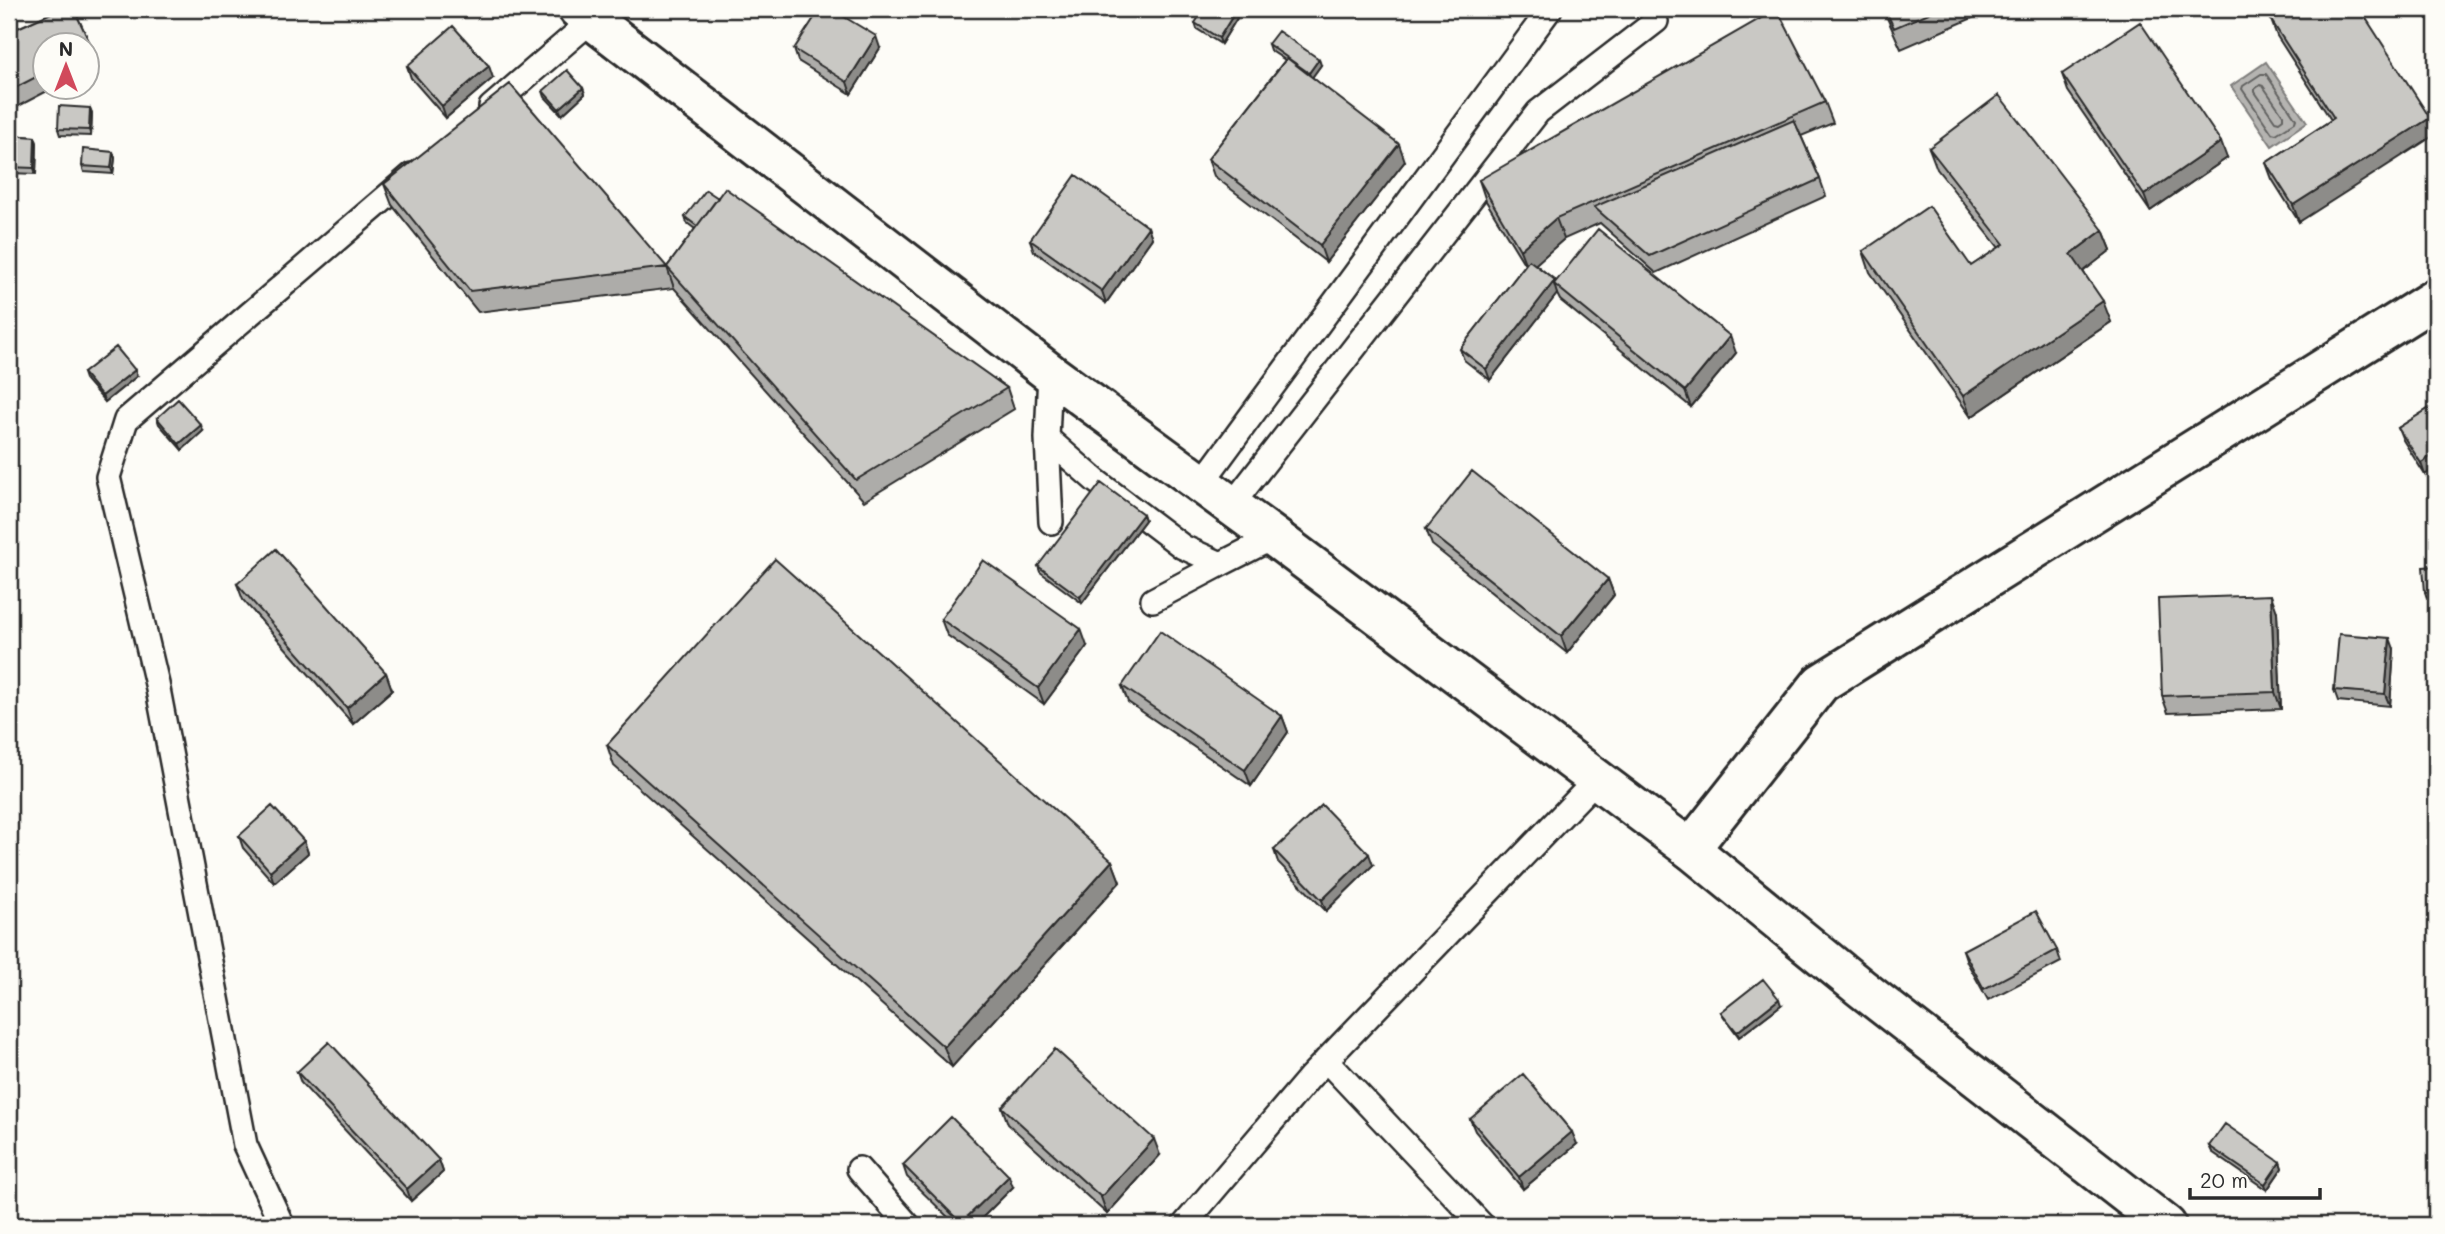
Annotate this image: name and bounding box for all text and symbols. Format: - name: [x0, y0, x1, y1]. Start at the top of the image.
- north arrow: [32, 32, 102, 102]
- text: N: [59, 36, 73, 61]
- scale bar: [2190, 1157, 2319, 1201]
- text: 20 m: [2200, 1166, 2248, 1193]

